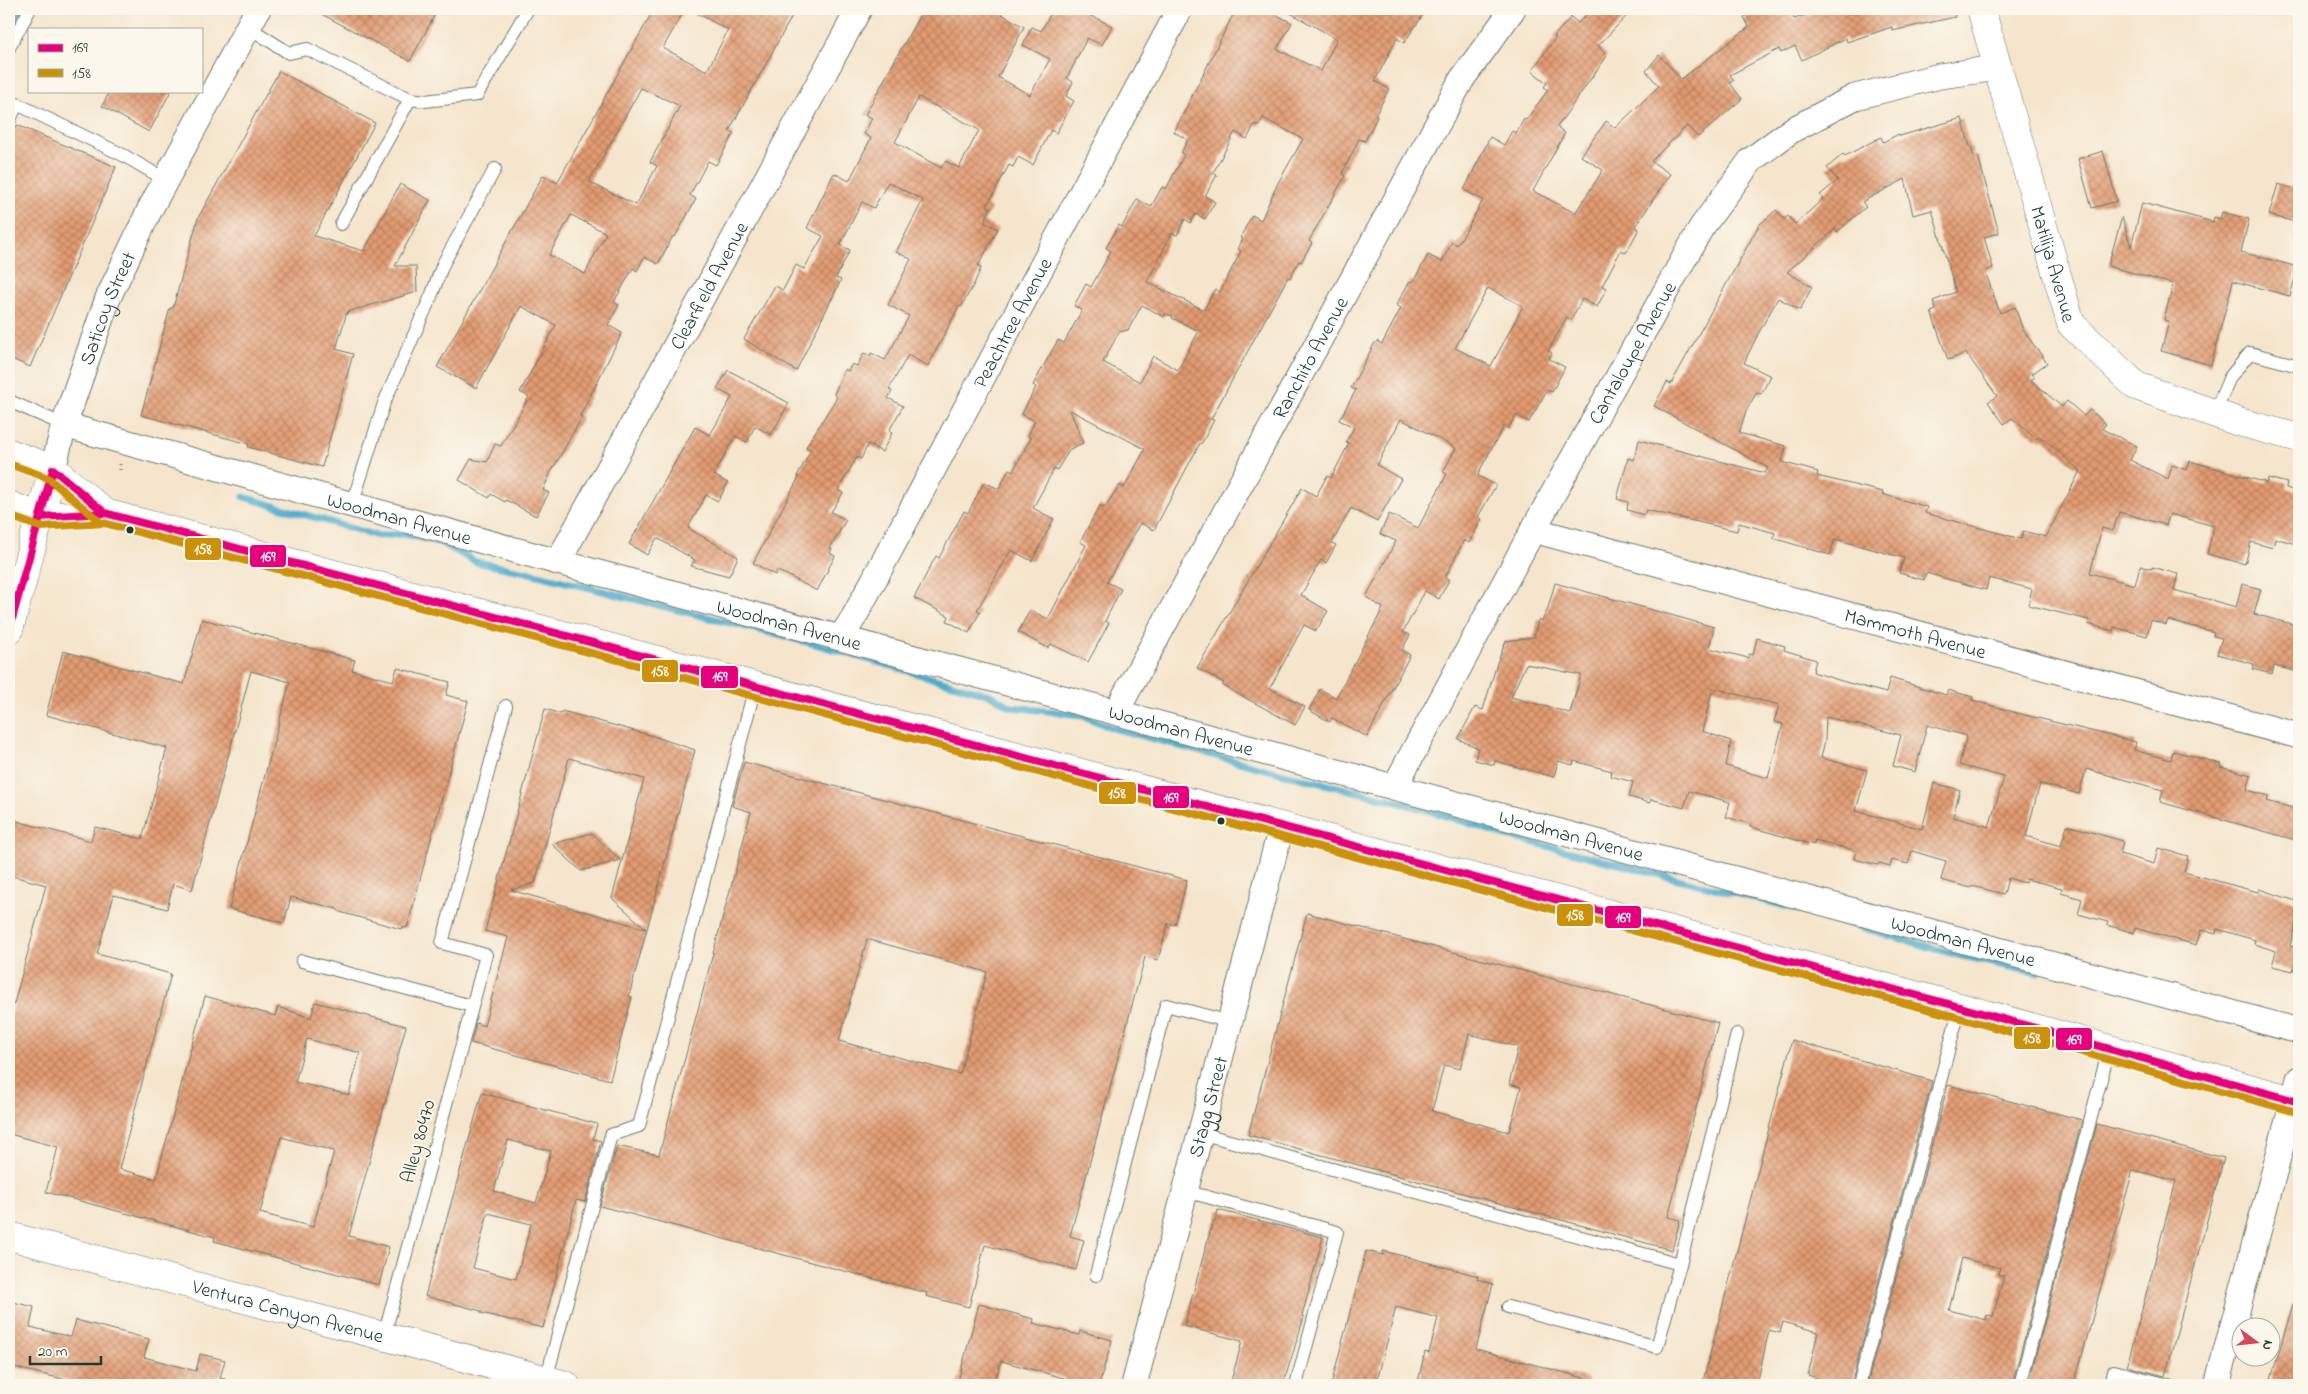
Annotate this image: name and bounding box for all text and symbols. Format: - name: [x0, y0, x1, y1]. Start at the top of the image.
- legend: [28, 28, 202, 92]
- text: 169: [72, 37, 88, 59]
- text: 158: [72, 63, 91, 85]
- street label: Matilija Avenue: [2021, 203, 2082, 326]
- street label: Clearfield Avenue: [664, 217, 757, 356]
- street label: Saticoy Street: [74, 247, 145, 369]
- street label: Peachtree Avenue: [967, 253, 1061, 394]
- street label: Cantaloupe Avenue: [1583, 277, 1685, 430]
- street label: Ranchito Avenue: [1267, 292, 1357, 425]
- street label: Woodman Avenue: [323, 487, 474, 554]
- unlabelled marker: [125, 525, 135, 535]
- line badge: 158: [184, 537, 222, 561]
- text: 158: [194, 540, 213, 561]
- line badge: 169: [249, 544, 287, 568]
- text: 169: [261, 547, 276, 568]
- street label: Woodman Avenue: [713, 593, 864, 660]
- street label: Mammoth Avenue: [1841, 602, 1989, 668]
- line badge: 158: [641, 659, 679, 683]
- text: 158: [651, 662, 670, 683]
- line badge: 169: [700, 665, 739, 689]
- text: 169: [713, 667, 728, 688]
- street label: Woodman Avenue: [1105, 699, 1256, 766]
- line badge: 158: [1098, 781, 1137, 805]
- text: 158: [1108, 784, 1127, 805]
- line badge: 169: [1152, 785, 1190, 809]
- text: 169: [1164, 788, 1179, 809]
- street label: Woodman Avenue: [1495, 804, 1646, 871]
- unlabelled marker: [1216, 816, 1226, 826]
- line badge: 158: [1556, 903, 1594, 927]
- line badge: 169: [1604, 905, 1642, 929]
- text: 158: [1566, 906, 1585, 927]
- text: 169: [1616, 908, 1631, 929]
- street label: Woodman Avenue: [1887, 910, 2038, 976]
- line badge: 158: [2013, 1026, 2051, 1050]
- line badge: 169: [2055, 1027, 2093, 1051]
- text: 158: [2023, 1029, 2042, 1050]
- text: 169: [2067, 1030, 2082, 1051]
- street label: Stagg Street: [1183, 1053, 1237, 1161]
- street label: Alley 80470: [394, 1096, 445, 1187]
- street label: Ventura Canyon Avenue: [188, 1273, 386, 1353]
- north arrow: [2230, 1316, 2280, 1366]
- scale bar: [30, 1334, 101, 1366]
- text: N: [2256, 1338, 2278, 1352]
- text: 20 m: [38, 1341, 68, 1363]

